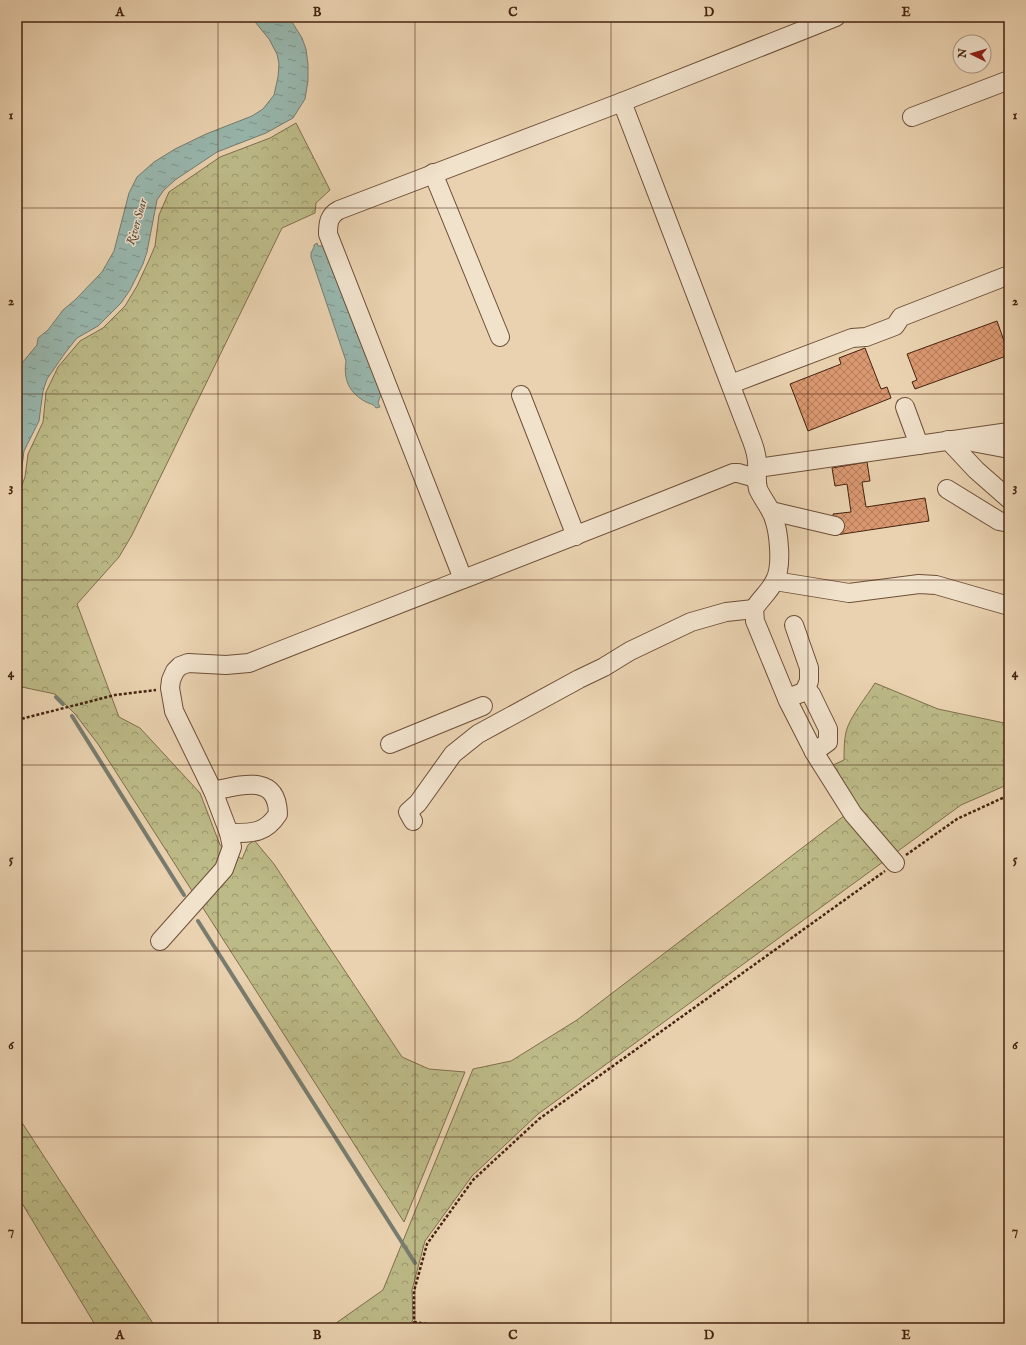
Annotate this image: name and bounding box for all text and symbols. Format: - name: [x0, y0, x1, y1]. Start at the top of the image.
- text: A: [115, 4, 126, 21]
- text: B: [313, 4, 322, 21]
- text: C: [508, 4, 518, 21]
- text: D: [704, 4, 715, 21]
- text: E: [901, 4, 911, 21]
- north arrow: [952, 34, 992, 74]
- text: N: [956, 47, 970, 60]
- text: 1: [9, 107, 14, 124]
- text: 1: [1013, 107, 1018, 124]
- water label: River Soar: [123, 196, 151, 247]
- text: 2: [8, 293, 14, 310]
- text: 2: [1012, 293, 1018, 310]
- text: 3: [9, 479, 14, 496]
- text: 3: [1013, 479, 1018, 496]
- text: 4: [8, 665, 15, 682]
- text: 4: [1012, 665, 1019, 682]
- text: 5: [9, 851, 14, 868]
- text: 5: [1013, 851, 1018, 868]
- text: 6: [8, 1037, 14, 1054]
- text: 6: [1012, 1037, 1018, 1054]
- text: 7: [8, 1223, 14, 1240]
- text: 7: [1012, 1223, 1018, 1240]
- text: A: [115, 1327, 126, 1344]
- text: B: [313, 1327, 322, 1344]
- text: C: [508, 1327, 518, 1344]
- text: D: [704, 1327, 715, 1344]
- text: E: [901, 1327, 911, 1344]

